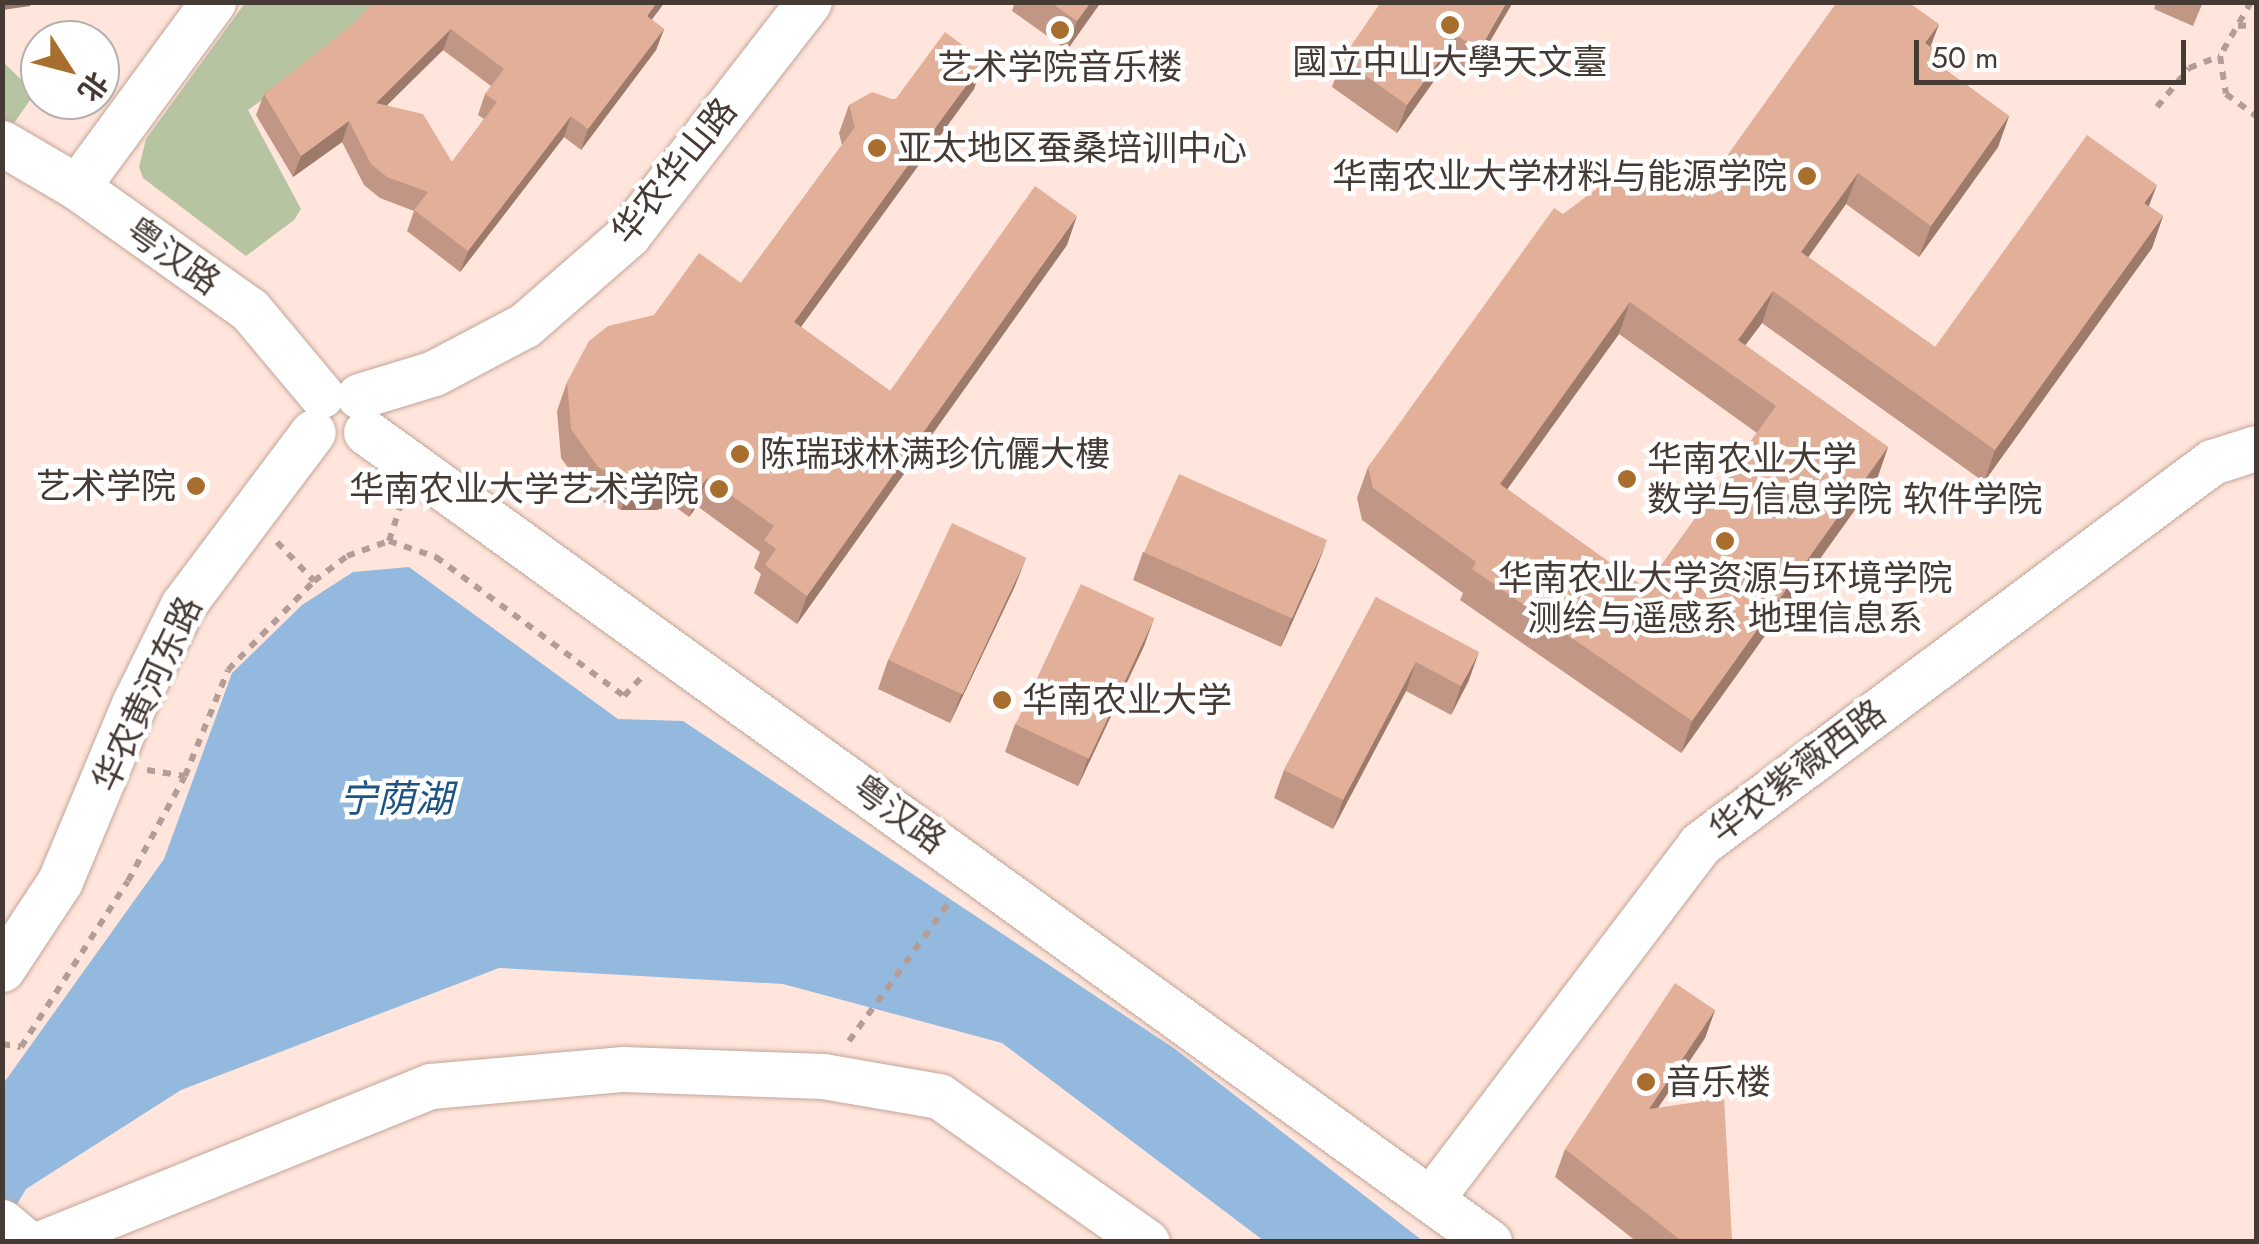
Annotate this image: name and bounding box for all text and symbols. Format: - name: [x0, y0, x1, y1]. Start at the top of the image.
- marker: 國立中山大學天文臺: [1439, 14, 1461, 36]
- marker: 艺术学院音乐楼: [1049, 19, 1071, 41]
- north arrow: [20, 20, 120, 120]
- scale bar: [1919, 20, 2192, 82]
- text: 50 m: [1931, 36, 1998, 79]
- place label: 國立中山大學天文臺: [1293, 41, 1607, 83]
- place label: 艺术学院音乐楼: [938, 46, 1182, 88]
- text: 北: [68, 63, 118, 110]
- street label: 华农华山路: [603, 90, 745, 252]
- place label: 亚太地区蚕桑培训中心: [897, 127, 1247, 169]
- marker: 亚太地区蚕桑培训中心: [866, 137, 888, 159]
- place label: 华南农业大学材料与能源学院: [1332, 155, 1787, 197]
- marker: 华南农业大学材料与能源学院: [1796, 165, 1818, 187]
- street label: 粤汉路: [118, 209, 228, 303]
- place label: 陈瑞球林满珍伉儷大樓: [760, 433, 1110, 475]
- place label: 华南农业大学 数学与信息学院 软件学院: [1647, 438, 2042, 520]
- marker: 陈瑞球林满珍伉儷大樓: [729, 443, 751, 465]
- place label: 艺术学院: [36, 465, 176, 507]
- place label: 华南农业大学艺术学院: [349, 468, 699, 510]
- marker: 华南农业大学 数学与信息学院 软件学院: [1616, 468, 1638, 490]
- marker: 艺术学院: [185, 475, 207, 497]
- marker: 华南农业大学艺术学院: [708, 478, 730, 500]
- marker: 华南农业大学资源与环境学院 测绘与遥感系 地理信息系: [1714, 530, 1736, 552]
- place label: 华南农业大学资源与环境学院 测绘与遥感系 地理信息系: [1498, 557, 1952, 639]
- street label: 华农黄河东路: [84, 590, 210, 798]
- place label: 华南农业大学: [1022, 679, 1232, 721]
- marker: 华南农业大学: [991, 689, 1013, 711]
- street label: 华农紫薇西路: [1701, 691, 1893, 851]
- street label: 粤汉路: [844, 766, 954, 862]
- water label: 宁荫湖: [339, 776, 453, 822]
- place label: 音乐楼: [1666, 1061, 1771, 1103]
- marker: 音乐楼: [1635, 1071, 1657, 1093]

